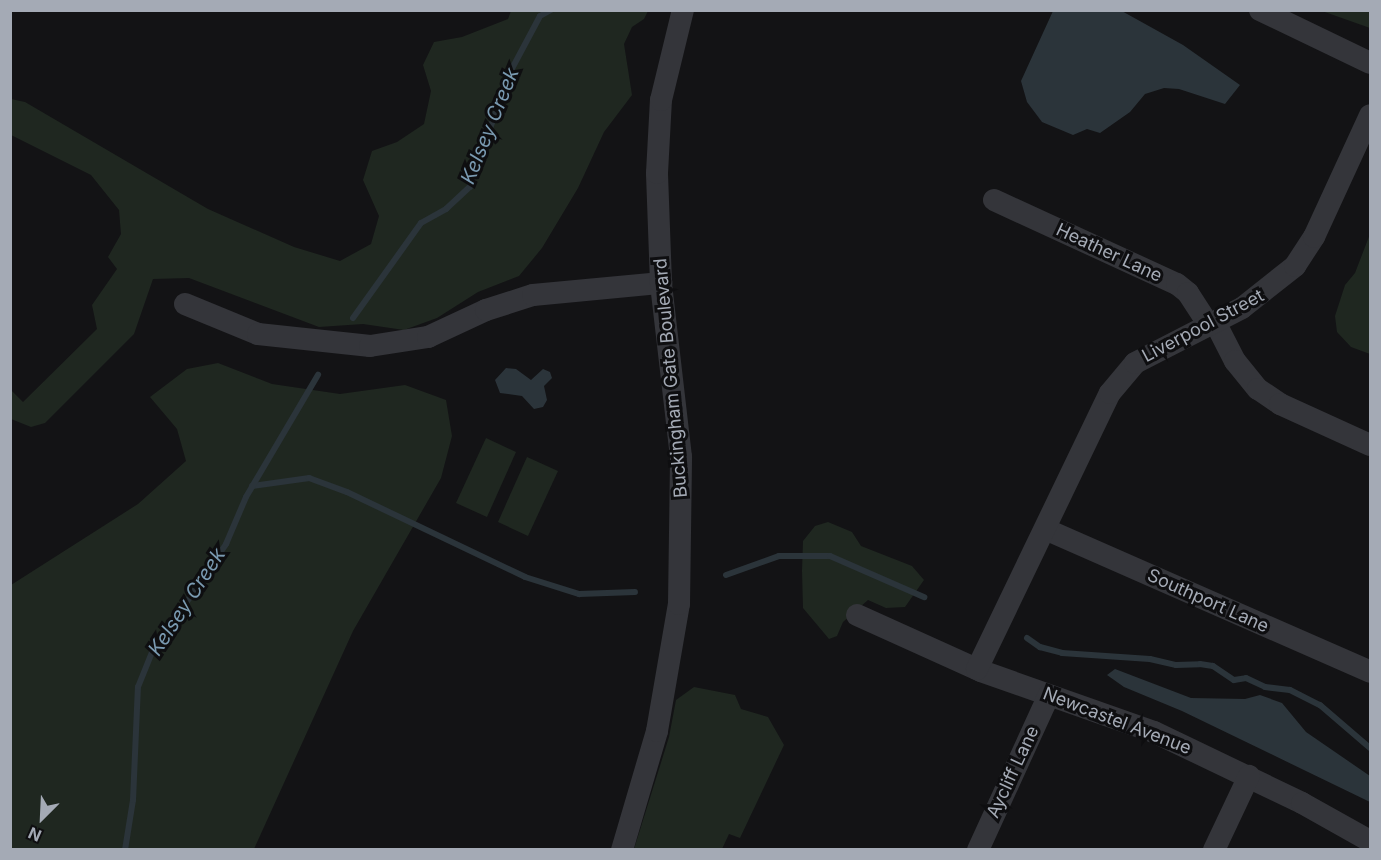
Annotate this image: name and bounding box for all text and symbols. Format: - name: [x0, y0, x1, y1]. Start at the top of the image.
- water label: Kelsey Creek: [456, 64, 524, 188]
- street label: Heather Lane: [1053, 219, 1165, 287]
- street label: Buckingham Gate Boulevard: [650, 257, 692, 499]
- street label: Liverpool Street: [1138, 285, 1268, 367]
- water label: Kelsey Creek: [143, 544, 231, 660]
- street label: Southport Lane: [1144, 565, 1272, 637]
- street label: Newcastel Avenue: [1040, 683, 1194, 759]
- street label: Aycliff Lane: [982, 723, 1044, 821]
- north arrow: [12, 788, 72, 848]
- text: N: [25, 823, 44, 846]

